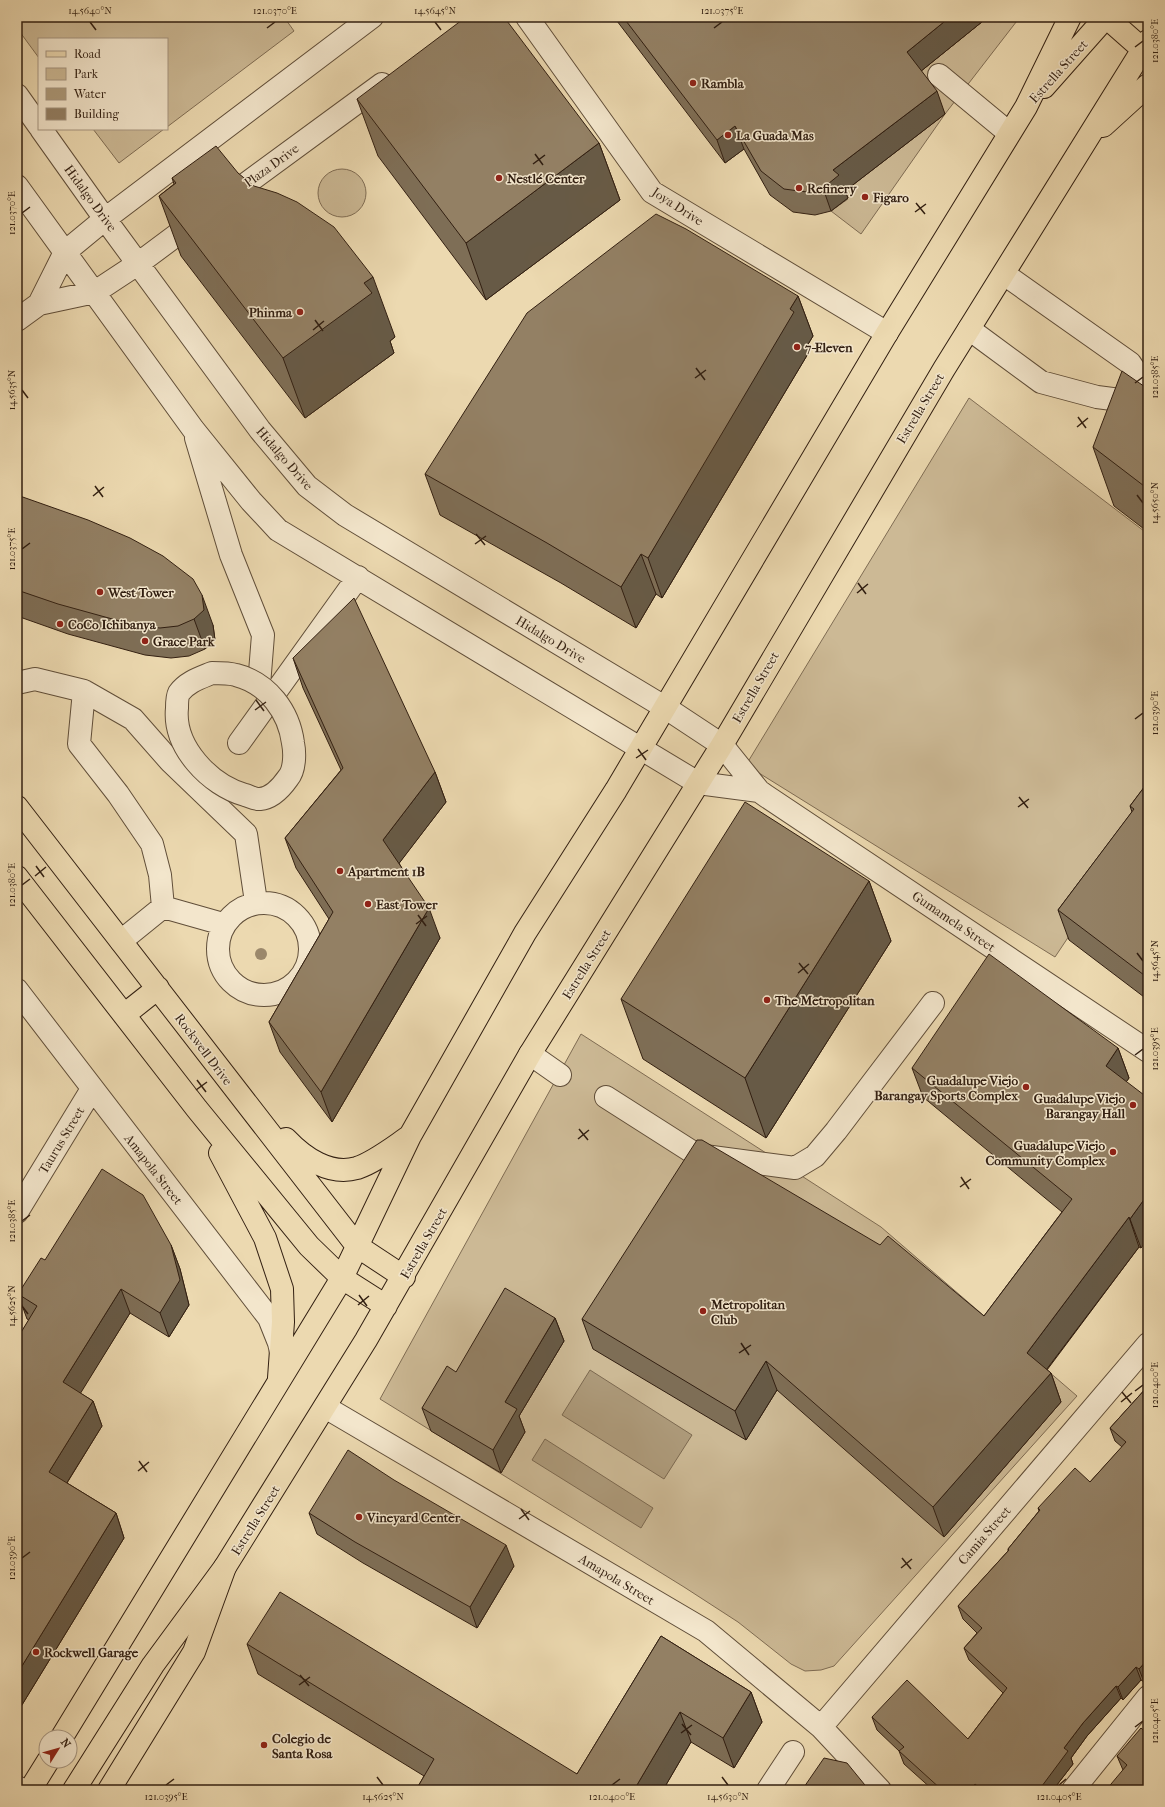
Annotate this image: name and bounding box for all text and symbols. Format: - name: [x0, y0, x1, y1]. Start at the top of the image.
- text: 14.5640°N: [68, 5, 112, 17]
- text: 121.0370°E: [253, 5, 297, 17]
- text: 14.5645°N: [414, 5, 456, 17]
- text: 121.0375°E: [701, 5, 743, 17]
- text: 121.0380°E: [1149, 19, 1161, 63]
- street label: Estrella Street: [1026, 37, 1091, 106]
- legend: [38, 38, 168, 130]
- text: Road: [74, 47, 101, 61]
- text: Park: [74, 67, 99, 81]
- place label: Rambla: [701, 76, 745, 91]
- marker: Rambla: [688, 78, 698, 88]
- text: Water: [73, 87, 107, 101]
- text: Building: [74, 107, 119, 121]
- place label: La Guada Mas: [736, 128, 814, 143]
- marker: La Guada Mas: [723, 130, 733, 140]
- street label: Plaza Drive: [241, 140, 302, 190]
- street label: Hidalgo Drive: [61, 162, 120, 235]
- place label: Nestlé Center: [507, 171, 585, 186]
- marker: Nestlé Center: [494, 173, 504, 183]
- place label: Refinery: [807, 181, 857, 197]
- marker: Refinery: [794, 183, 804, 193]
- street label: Joya Drive: [648, 184, 707, 229]
- place label: Figaro: [872, 190, 909, 206]
- text: 121.0370°E: [6, 191, 18, 235]
- marker: Figaro: [860, 192, 870, 202]
- place label: Phinma: [249, 305, 293, 320]
- marker: Phinma: [295, 307, 305, 317]
- place label: 7-Eleven: [804, 340, 853, 355]
- marker: 7-Eleven: [792, 342, 802, 352]
- text: 121.0385°E: [1149, 356, 1161, 398]
- text: 14.5635°N: [6, 369, 18, 410]
- street label: Estrella Street: [894, 370, 948, 446]
- street label: Hidalgo Drive: [253, 424, 316, 493]
- text: 14.5650°N: [1149, 482, 1161, 524]
- text: 121.0375°E: [6, 528, 18, 570]
- place label: West Tower: [107, 585, 174, 600]
- marker: West Tower: [95, 587, 105, 597]
- street label: Hidalgo Drive: [513, 613, 589, 666]
- place label: CoCo Ichibanya: [68, 617, 157, 633]
- marker: CoCo Ichibanya: [55, 619, 65, 629]
- place label: Grace Park: [153, 634, 216, 649]
- marker: Grace Park: [140, 636, 150, 646]
- street label: Estrella Street: [729, 649, 782, 725]
- text: 121.0390°E: [1149, 691, 1161, 735]
- text: 121.0380°E: [6, 863, 18, 907]
- place label: Apartment 1B: [347, 864, 425, 880]
- marker: Apartment 1B: [335, 866, 345, 876]
- street label: Gumamela Street: [909, 888, 999, 955]
- place label: East Tower: [376, 897, 438, 912]
- marker: East Tower: [363, 899, 373, 909]
- street label: Estrella Street: [559, 926, 614, 1002]
- text: 14.5645°N: [1149, 940, 1161, 982]
- place label: The Metropolitan: [774, 993, 875, 1009]
- marker: The Metropolitan: [762, 995, 772, 1005]
- street label: Rockwell Drive: [172, 1011, 236, 1089]
- text: 121.0395°E: [1149, 1027, 1161, 1071]
- place label: Guadalupe Viejo Barangay Sports Complex: [874, 1073, 1018, 1104]
- marker: Guadalupe Viejo Barangay Sports Complex: [1021, 1082, 1031, 1092]
- place label: Guadalupe Viejo Barangay Hall: [1034, 1091, 1125, 1122]
- marker: Guadalupe Viejo Barangay Hall: [1128, 1100, 1138, 1110]
- street label: Taurus Street: [35, 1104, 88, 1177]
- street label: Amapola Street: [121, 1130, 186, 1208]
- place label: Guadalupe Viejo Community Complex: [986, 1138, 1105, 1169]
- marker: Guadalupe Viejo Community Complex: [1108, 1147, 1118, 1157]
- text: 121.0385°E: [6, 1200, 18, 1242]
- street label: Estrella Street: [397, 1205, 450, 1281]
- text: 14.5625°N: [6, 1285, 18, 1327]
- place label: Metropolitan Club: [710, 1297, 785, 1327]
- marker: Metropolitan Club: [698, 1306, 708, 1316]
- text: 121.0400°E: [1149, 1362, 1161, 1408]
- street label: Estrella Street: [228, 1482, 283, 1558]
- street label: Camia Street: [955, 1503, 1014, 1568]
- place label: Vineyard Center: [366, 1510, 461, 1526]
- marker: Vineyard Center: [354, 1512, 364, 1522]
- text: 121.0390°E: [6, 1536, 18, 1580]
- street label: Amapola Street: [575, 1550, 658, 1608]
- place label: Rockwell Garage: [44, 1645, 139, 1661]
- marker: Rockwell Garage: [31, 1647, 41, 1657]
- text: 121.0405°E: [1149, 1698, 1161, 1744]
- north arrow: [38, 1729, 78, 1769]
- place label: Colegio de Santa Rosa: [272, 1731, 333, 1761]
- text: N: [58, 1736, 74, 1751]
- marker: Colegio de Santa Rosa: [259, 1740, 269, 1750]
- text: 121.0395°E: [144, 1791, 188, 1803]
- text: 14.5625°N: [362, 1791, 404, 1803]
- text: 121.0400°E: [589, 1791, 635, 1803]
- text: 14.5630°N: [707, 1791, 749, 1803]
- text: 121.0405°E: [1036, 1791, 1082, 1803]

